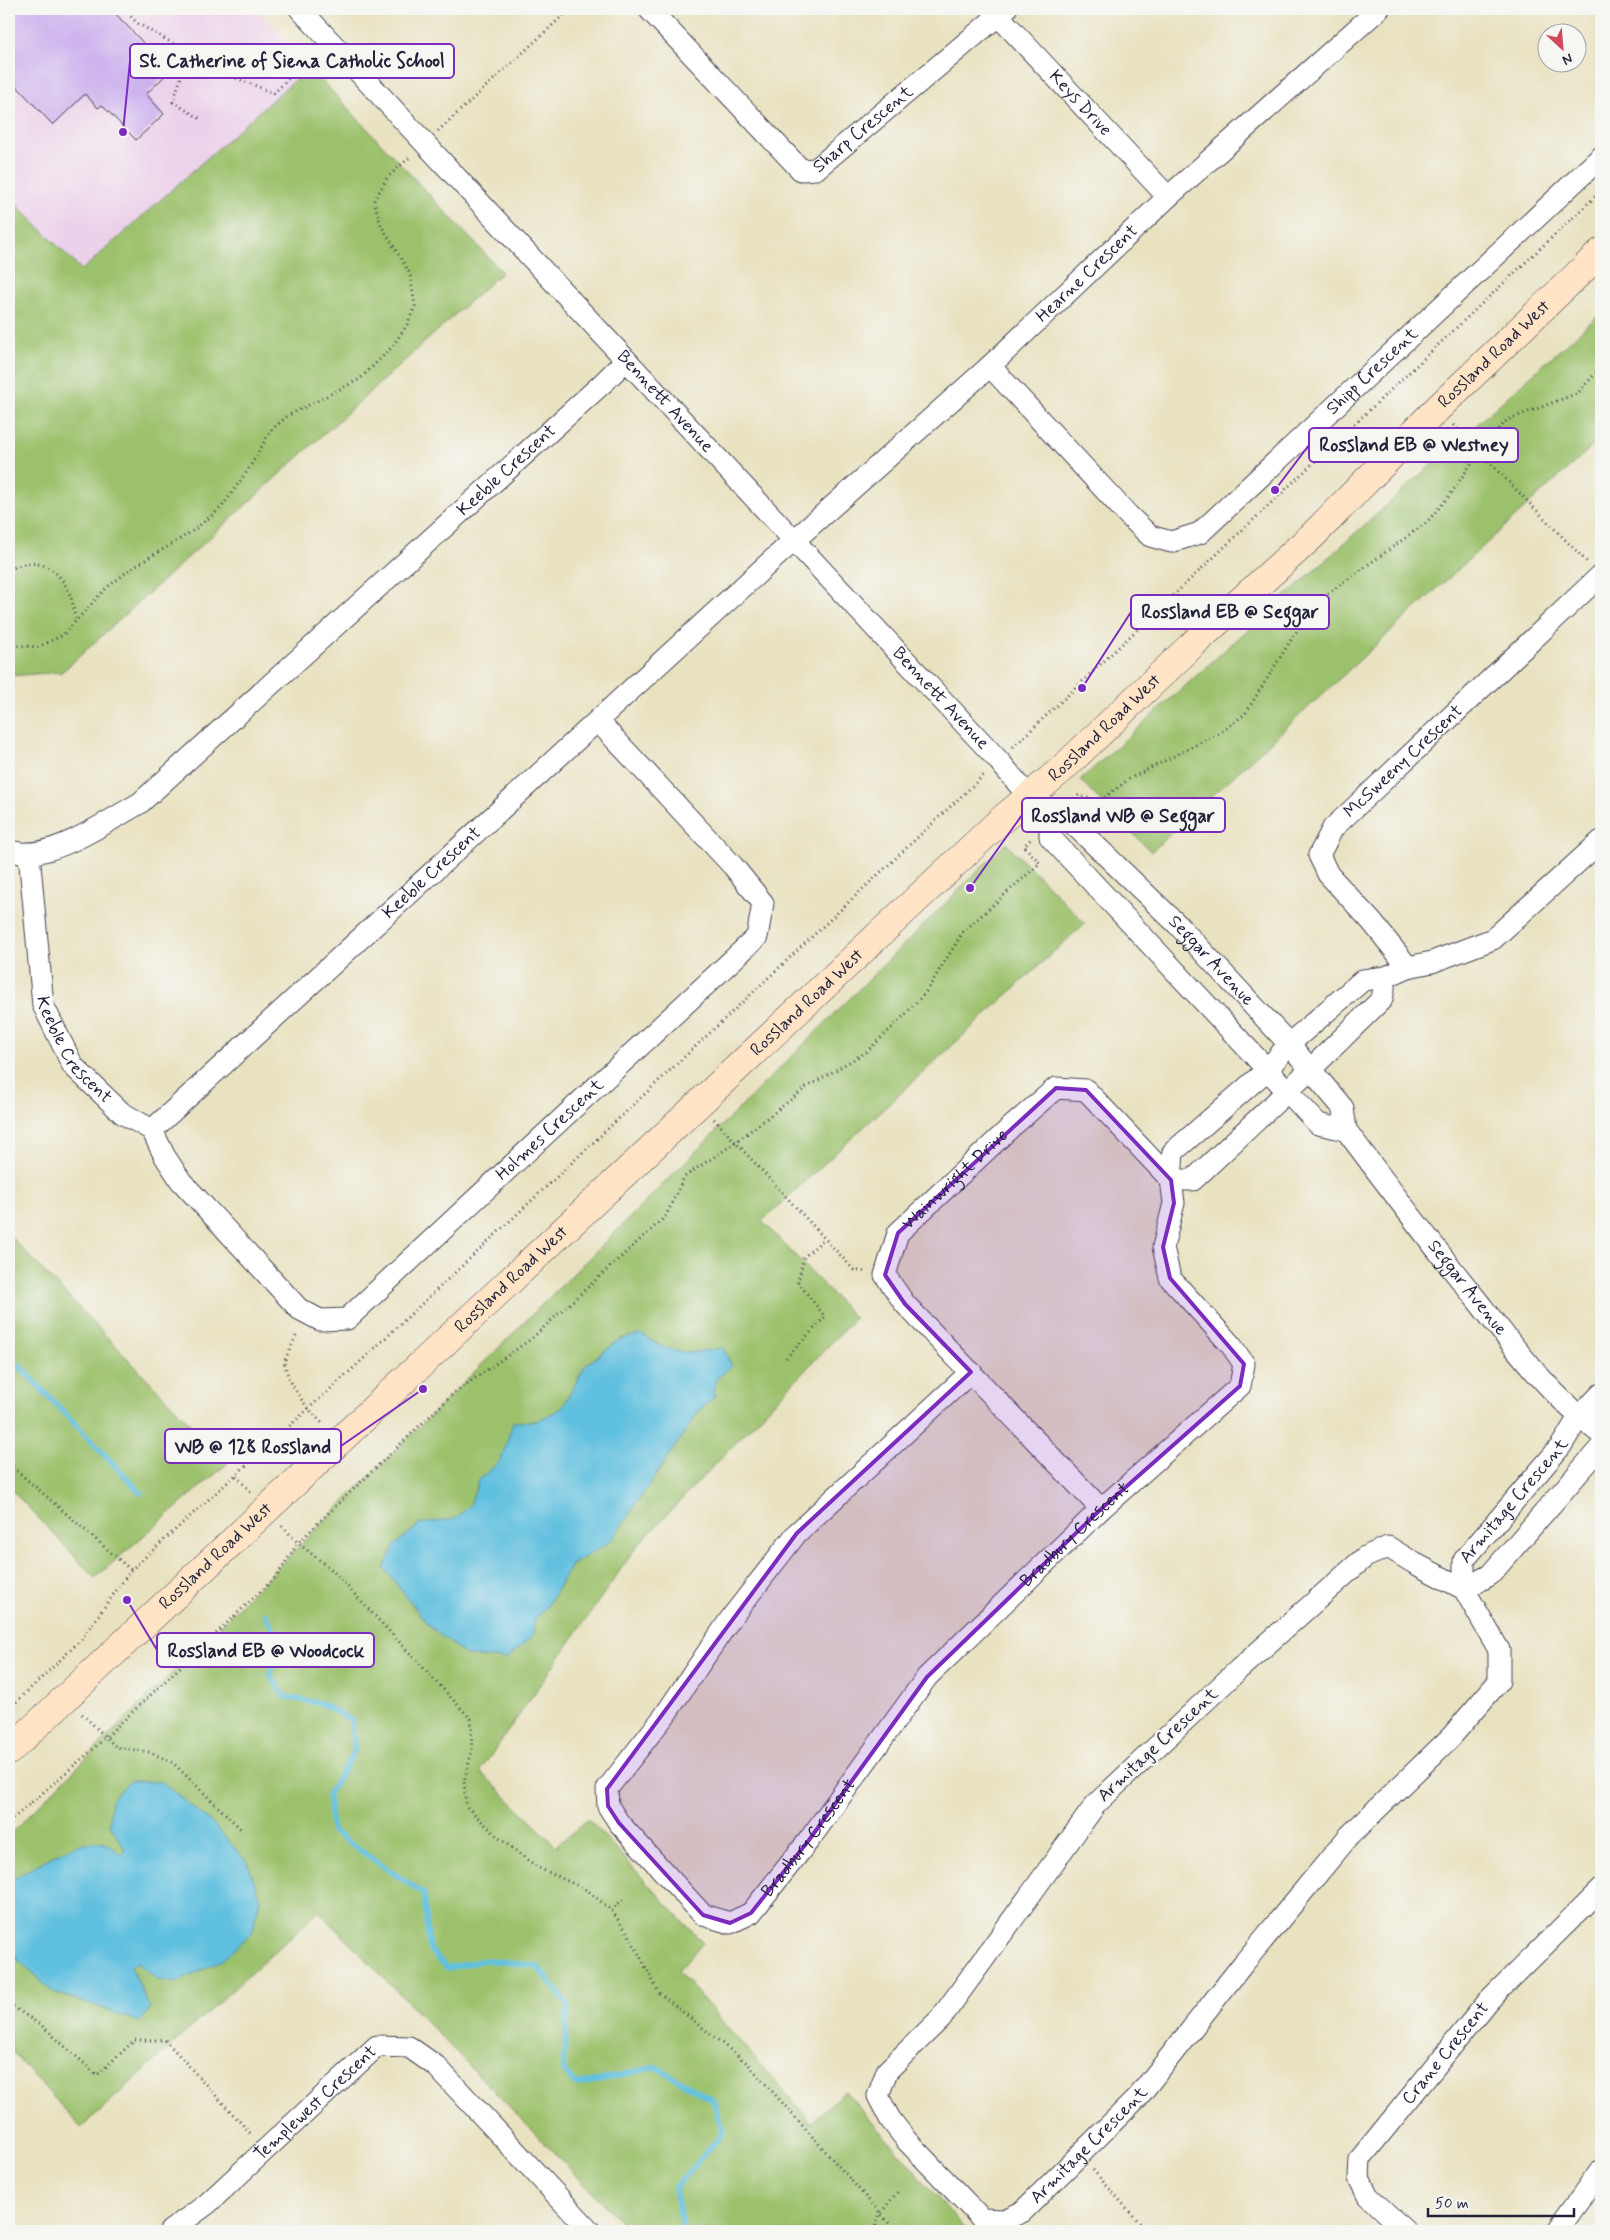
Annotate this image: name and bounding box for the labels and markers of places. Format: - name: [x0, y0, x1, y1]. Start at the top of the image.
- callout: St. Catherine of Siena Catholic School: [130, 44, 454, 78]
- callout: Rossland EB @ Westney: [1309, 428, 1518, 462]
- callout: Rossland EB @ Seggar: [1131, 595, 1329, 629]
- callout: Rossland WB @ Seggar: [1022, 798, 1225, 832]
- callout: WB @ 128 Rossland: [165, 1429, 341, 1463]
- callout: Rossland EB @ Woodcock: [157, 1633, 374, 1667]

